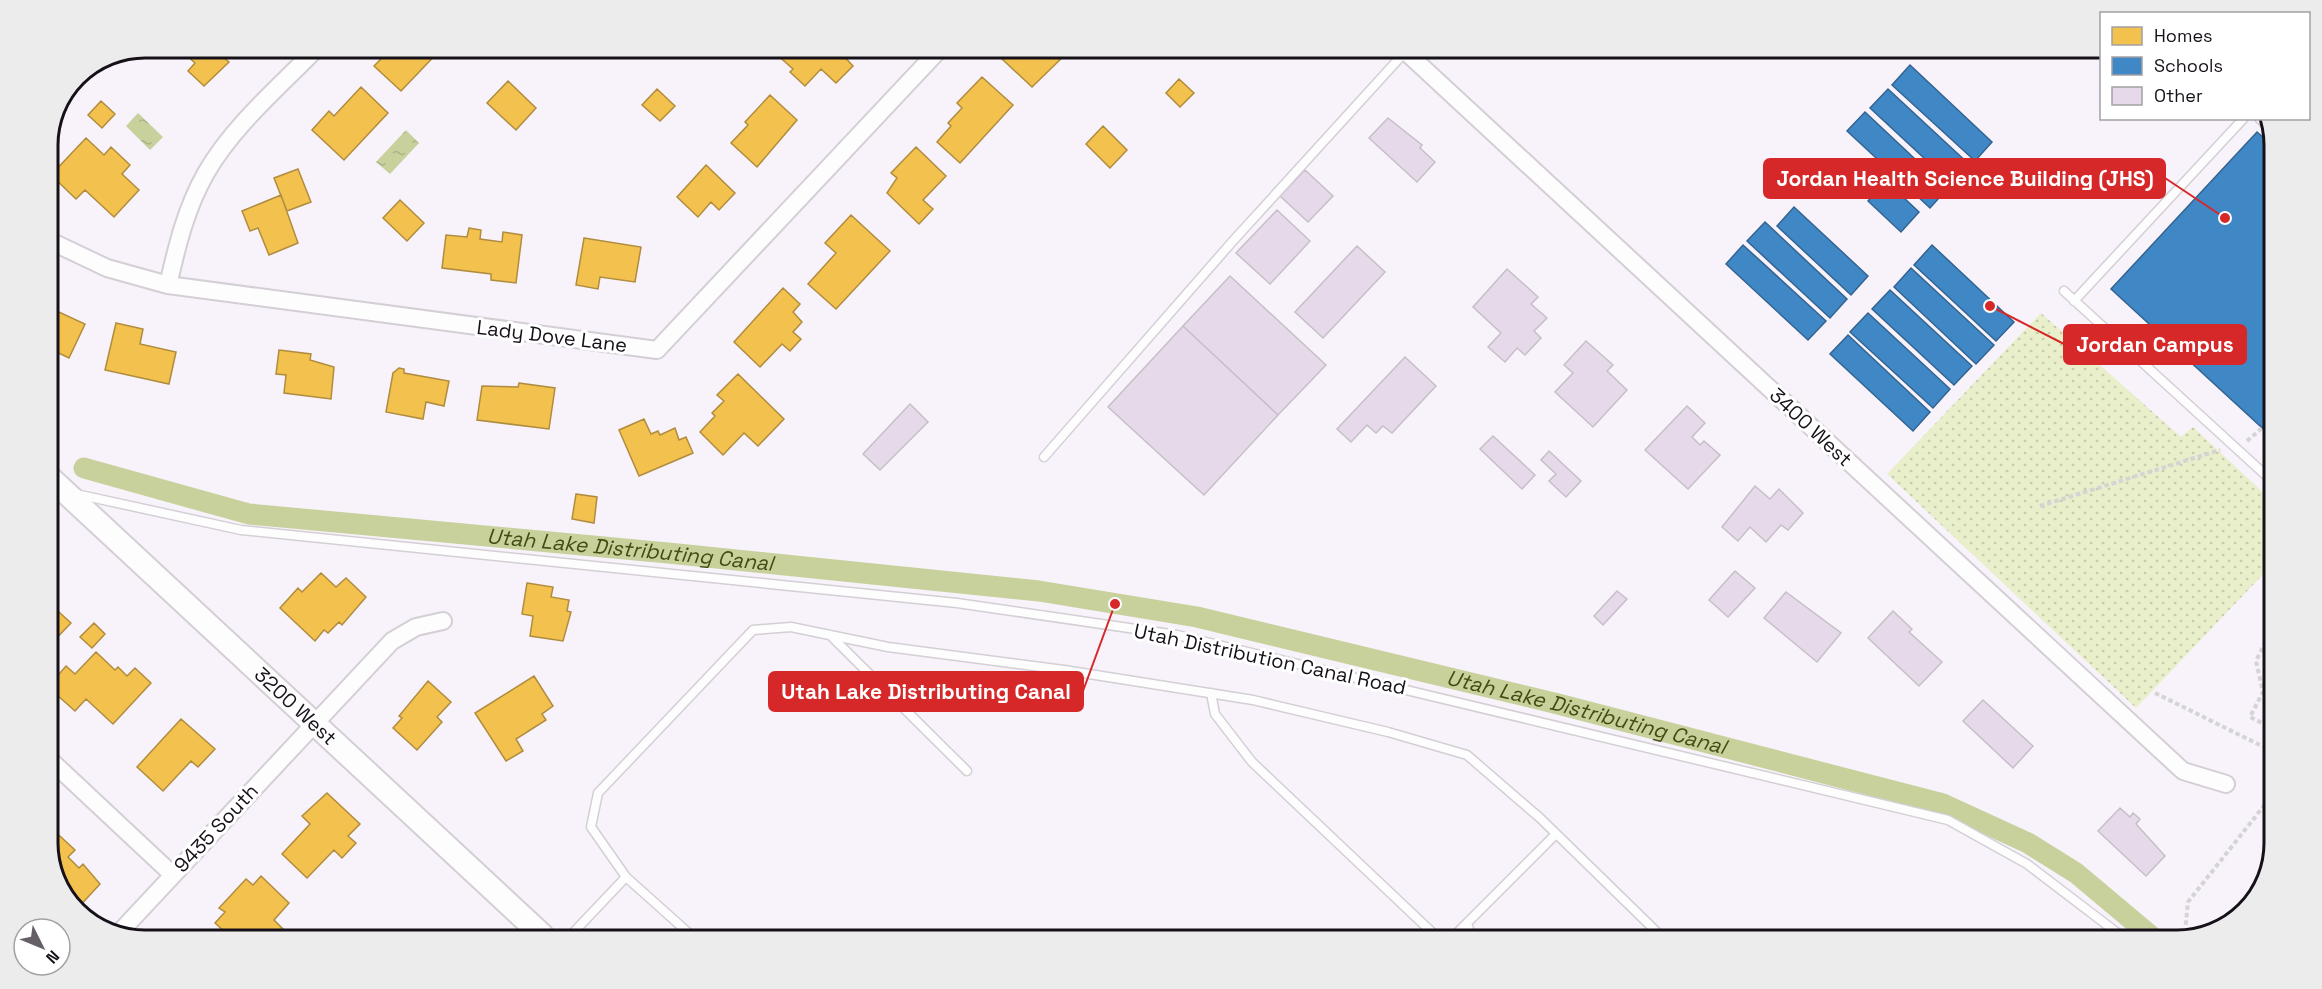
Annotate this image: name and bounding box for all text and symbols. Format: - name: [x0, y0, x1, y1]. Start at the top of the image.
- legend: [2100, 12, 2310, 120]
- text: Homes: [2154, 24, 2213, 47]
- text: Schools: [2154, 54, 2223, 77]
- text: Other: [2154, 84, 2203, 107]
- callout: Jordan Health Science Building (JHS): [1764, 159, 2165, 198]
- text: Jordan Health Science Building (JHS): [1776, 165, 2154, 192]
- street label: Lady Dove Lane: [475, 314, 629, 358]
- callout: Jordan Campus: [2064, 325, 2246, 364]
- text: Jordan Campus: [2076, 331, 2234, 358]
- street label: 3400 West: [1764, 382, 1858, 472]
- water label: Utah Lake Distributing Canal: [486, 522, 777, 577]
- street label: Utah Distribution Canal Road: [1131, 617, 1409, 701]
- street label: 3200 West: [249, 661, 342, 751]
- water label: Utah Lake Distributing Canal: [1444, 664, 1732, 761]
- callout: Utah Lake Distributing Canal: [769, 672, 1083, 711]
- text: Utah Lake Distributing Canal: [781, 678, 1071, 705]
- street label: 9435 South: [168, 778, 264, 878]
- north arrow: [12, 917, 72, 977]
- text: N: [41, 946, 64, 968]

